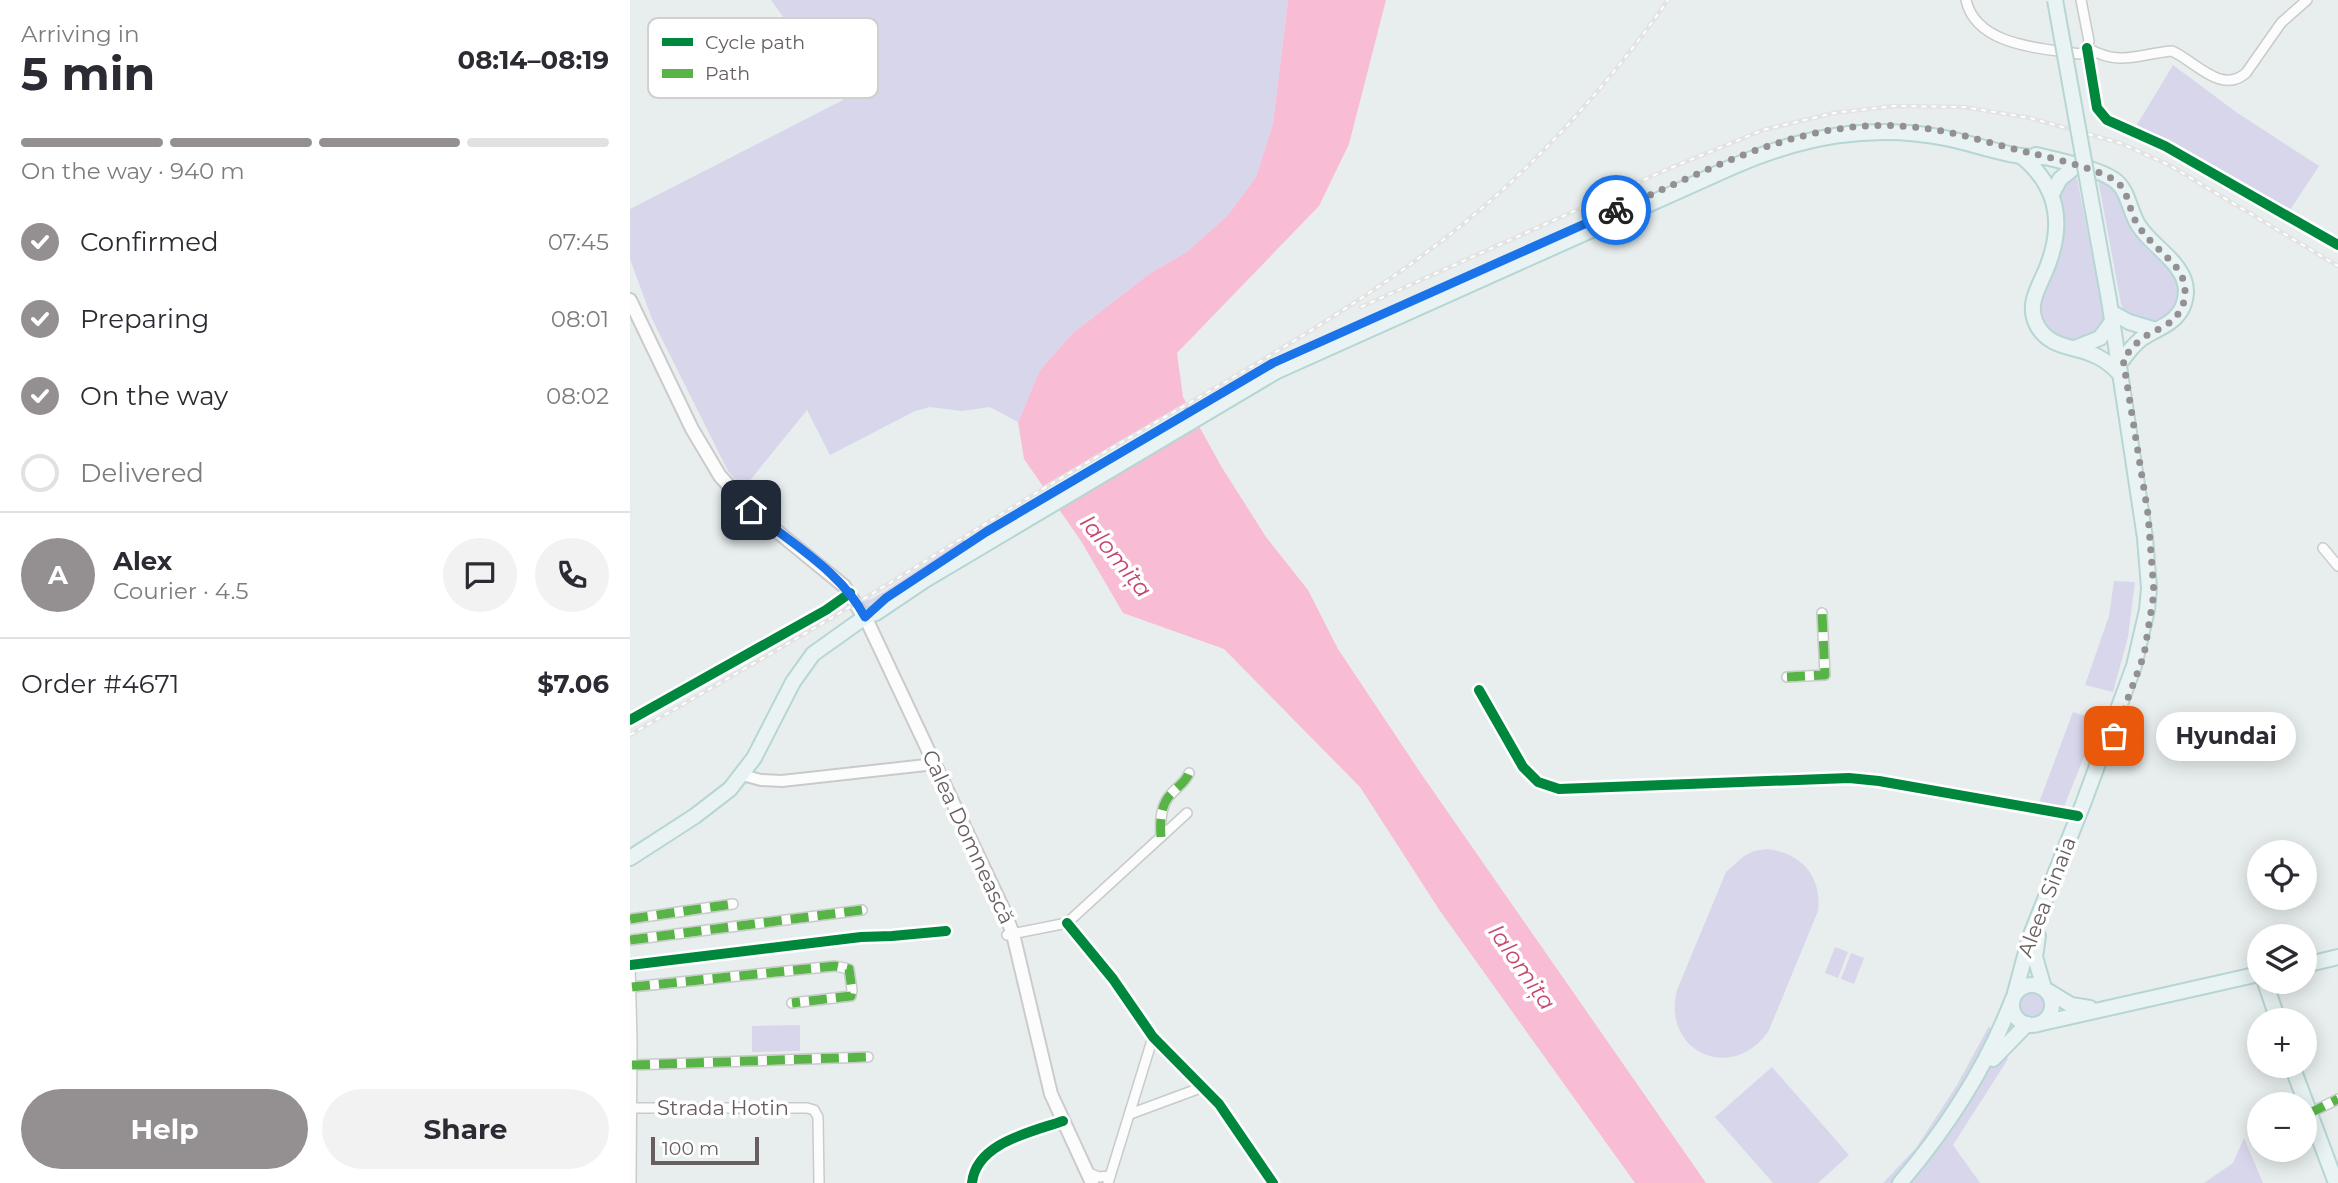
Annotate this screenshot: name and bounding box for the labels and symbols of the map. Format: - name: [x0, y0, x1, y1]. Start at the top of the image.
- legend: [648, 18, 878, 98]
- text: Cycle path: [705, 31, 805, 54]
- text: Path: [705, 62, 750, 85]
- courier: [1581, 175, 1651, 245]
- pin: [721, 480, 781, 540]
- water label: Ialomița: [1074, 509, 1158, 603]
- pin: [2084, 706, 2144, 766]
- callout: Hyundai: [2156, 712, 2296, 760]
- street label: Calea Domnească: [917, 746, 1020, 928]
- street label: Aleea Sinaia: [2012, 833, 2081, 961]
- water label: Ialomița: [1482, 919, 1562, 1015]
- street label: Strada Hotin: [657, 1095, 789, 1120]
- scale bar: [651, 1134, 760, 1166]

